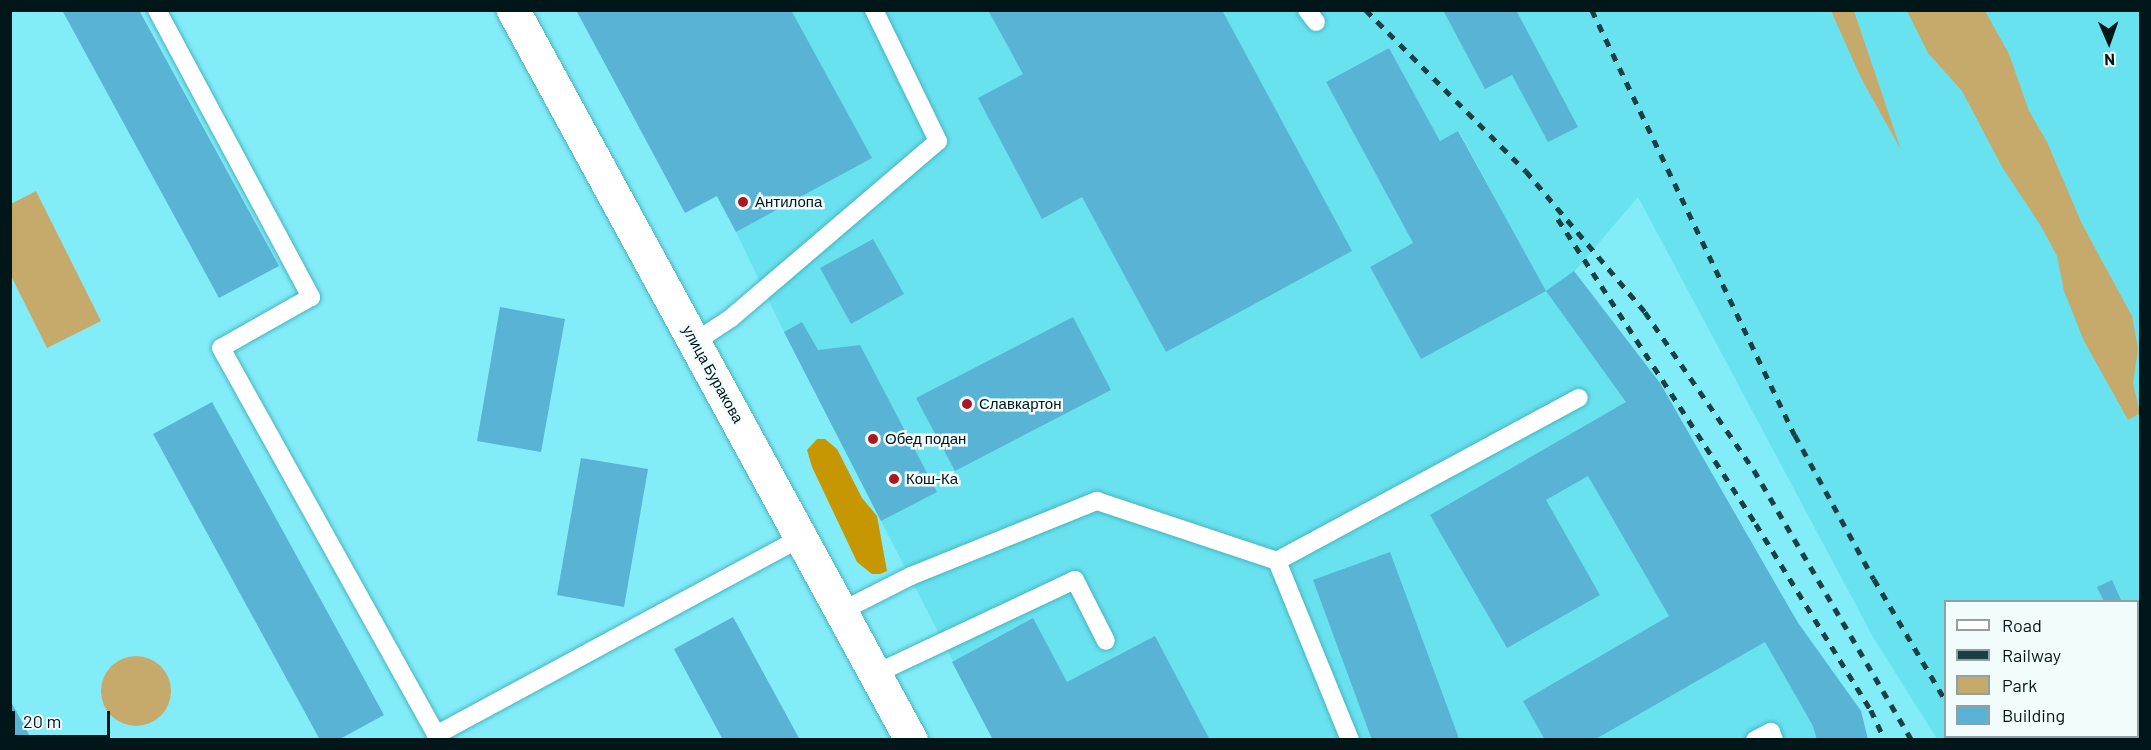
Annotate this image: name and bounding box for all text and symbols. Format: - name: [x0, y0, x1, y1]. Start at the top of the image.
- north arrow: [2079, 12, 2139, 72]
- text: N: [2104, 51, 2115, 70]
- place label: Антилопа: [755, 193, 822, 211]
- marker: Антилопа: [736, 195, 750, 209]
- street label: улица Буракова: [679, 322, 747, 426]
- place label: Славкартон: [979, 395, 1061, 413]
- marker: Славкартон: [960, 397, 974, 411]
- place label: Обед подан: [885, 430, 966, 448]
- marker: Обед подан: [866, 432, 880, 446]
- place label: Кош-Ка: [906, 470, 958, 488]
- marker: Кош-Ка: [887, 472, 901, 486]
- legend: [1944, 600, 2139, 738]
- text: Road: [2002, 614, 2042, 636]
- text: Railway: [2002, 644, 2061, 666]
- text: Park: [2002, 674, 2037, 696]
- scale bar: [15, 699, 112, 737]
- text: Building: [2002, 704, 2065, 726]
- text: 20 m: [23, 710, 61, 732]

